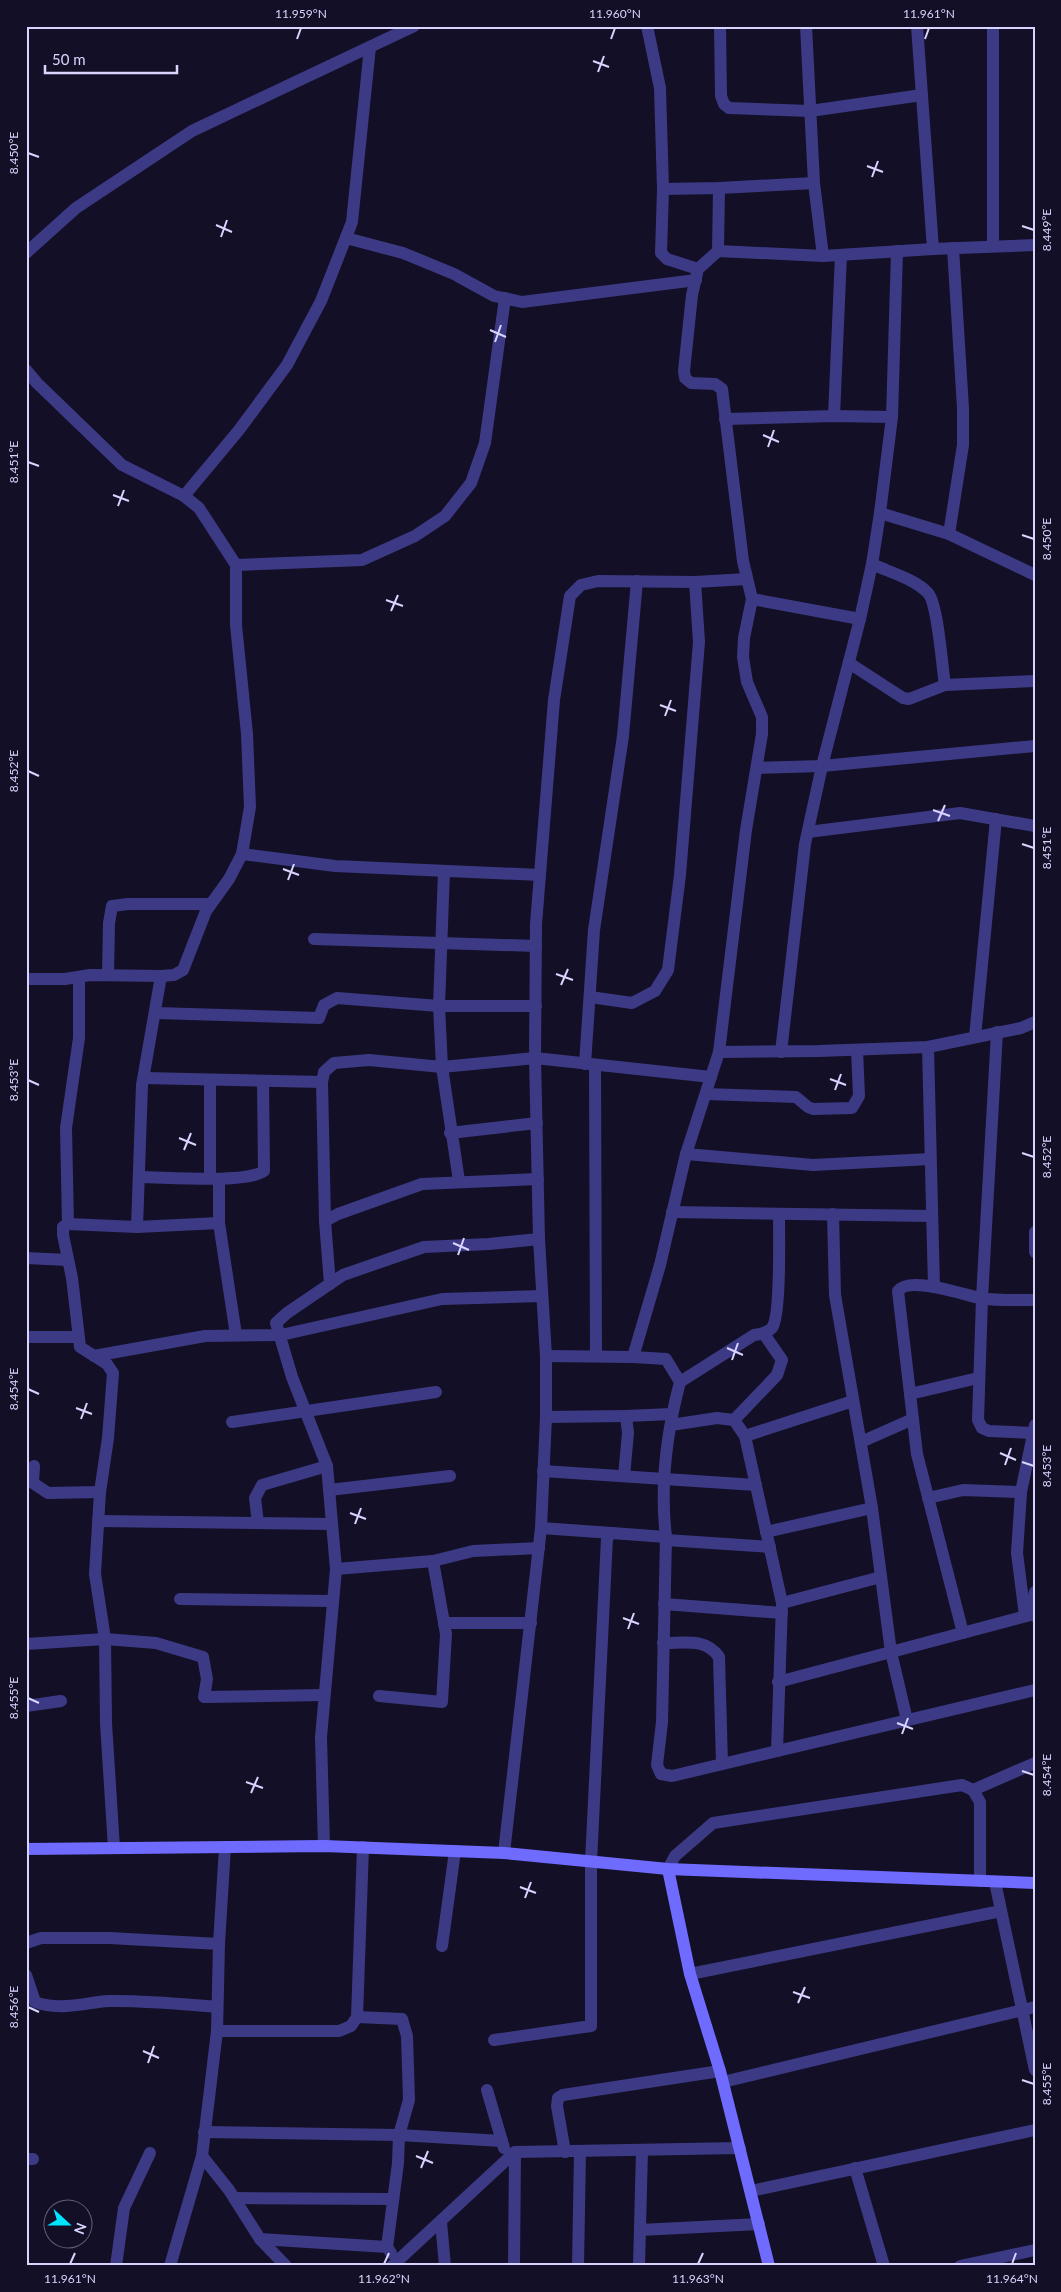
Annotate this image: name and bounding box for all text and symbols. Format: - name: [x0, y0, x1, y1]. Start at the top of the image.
- text: 11.959°N: [275, 6, 327, 21]
- text: 11.960°N: [589, 6, 641, 21]
- text: 11.961°N: [903, 6, 955, 21]
- scale bar: [45, 42, 178, 74]
- text: 50 m: [52, 50, 86, 68]
- text: 8.450°E: [6, 132, 21, 174]
- text: 8.449°E: [1039, 209, 1054, 251]
- text: 8.451°E: [6, 441, 21, 483]
- text: 8.450°E: [1039, 518, 1054, 560]
- text: 8.452°E: [6, 750, 21, 792]
- text: 8.451°E: [1039, 827, 1054, 869]
- text: 8.453°E: [6, 1059, 21, 1101]
- text: 8.452°E: [1039, 1136, 1054, 1178]
- text: 8.454°E: [6, 1368, 21, 1410]
- text: 8.453°E: [1039, 1445, 1054, 1487]
- text: 8.455°E: [6, 1677, 21, 1719]
- text: 8.454°E: [1039, 1754, 1054, 1796]
- text: 8.456°E: [6, 1986, 21, 2028]
- text: 8.455°E: [1039, 2063, 1054, 2105]
- north arrow: [42, 2200, 92, 2250]
- text: N: [71, 2221, 90, 2237]
- text: 11.961°N: [44, 2271, 96, 2286]
- text: 11.962°N: [358, 2271, 410, 2286]
- text: 11.963°N: [672, 2271, 724, 2286]
- text: 11.964°N: [986, 2271, 1038, 2286]

